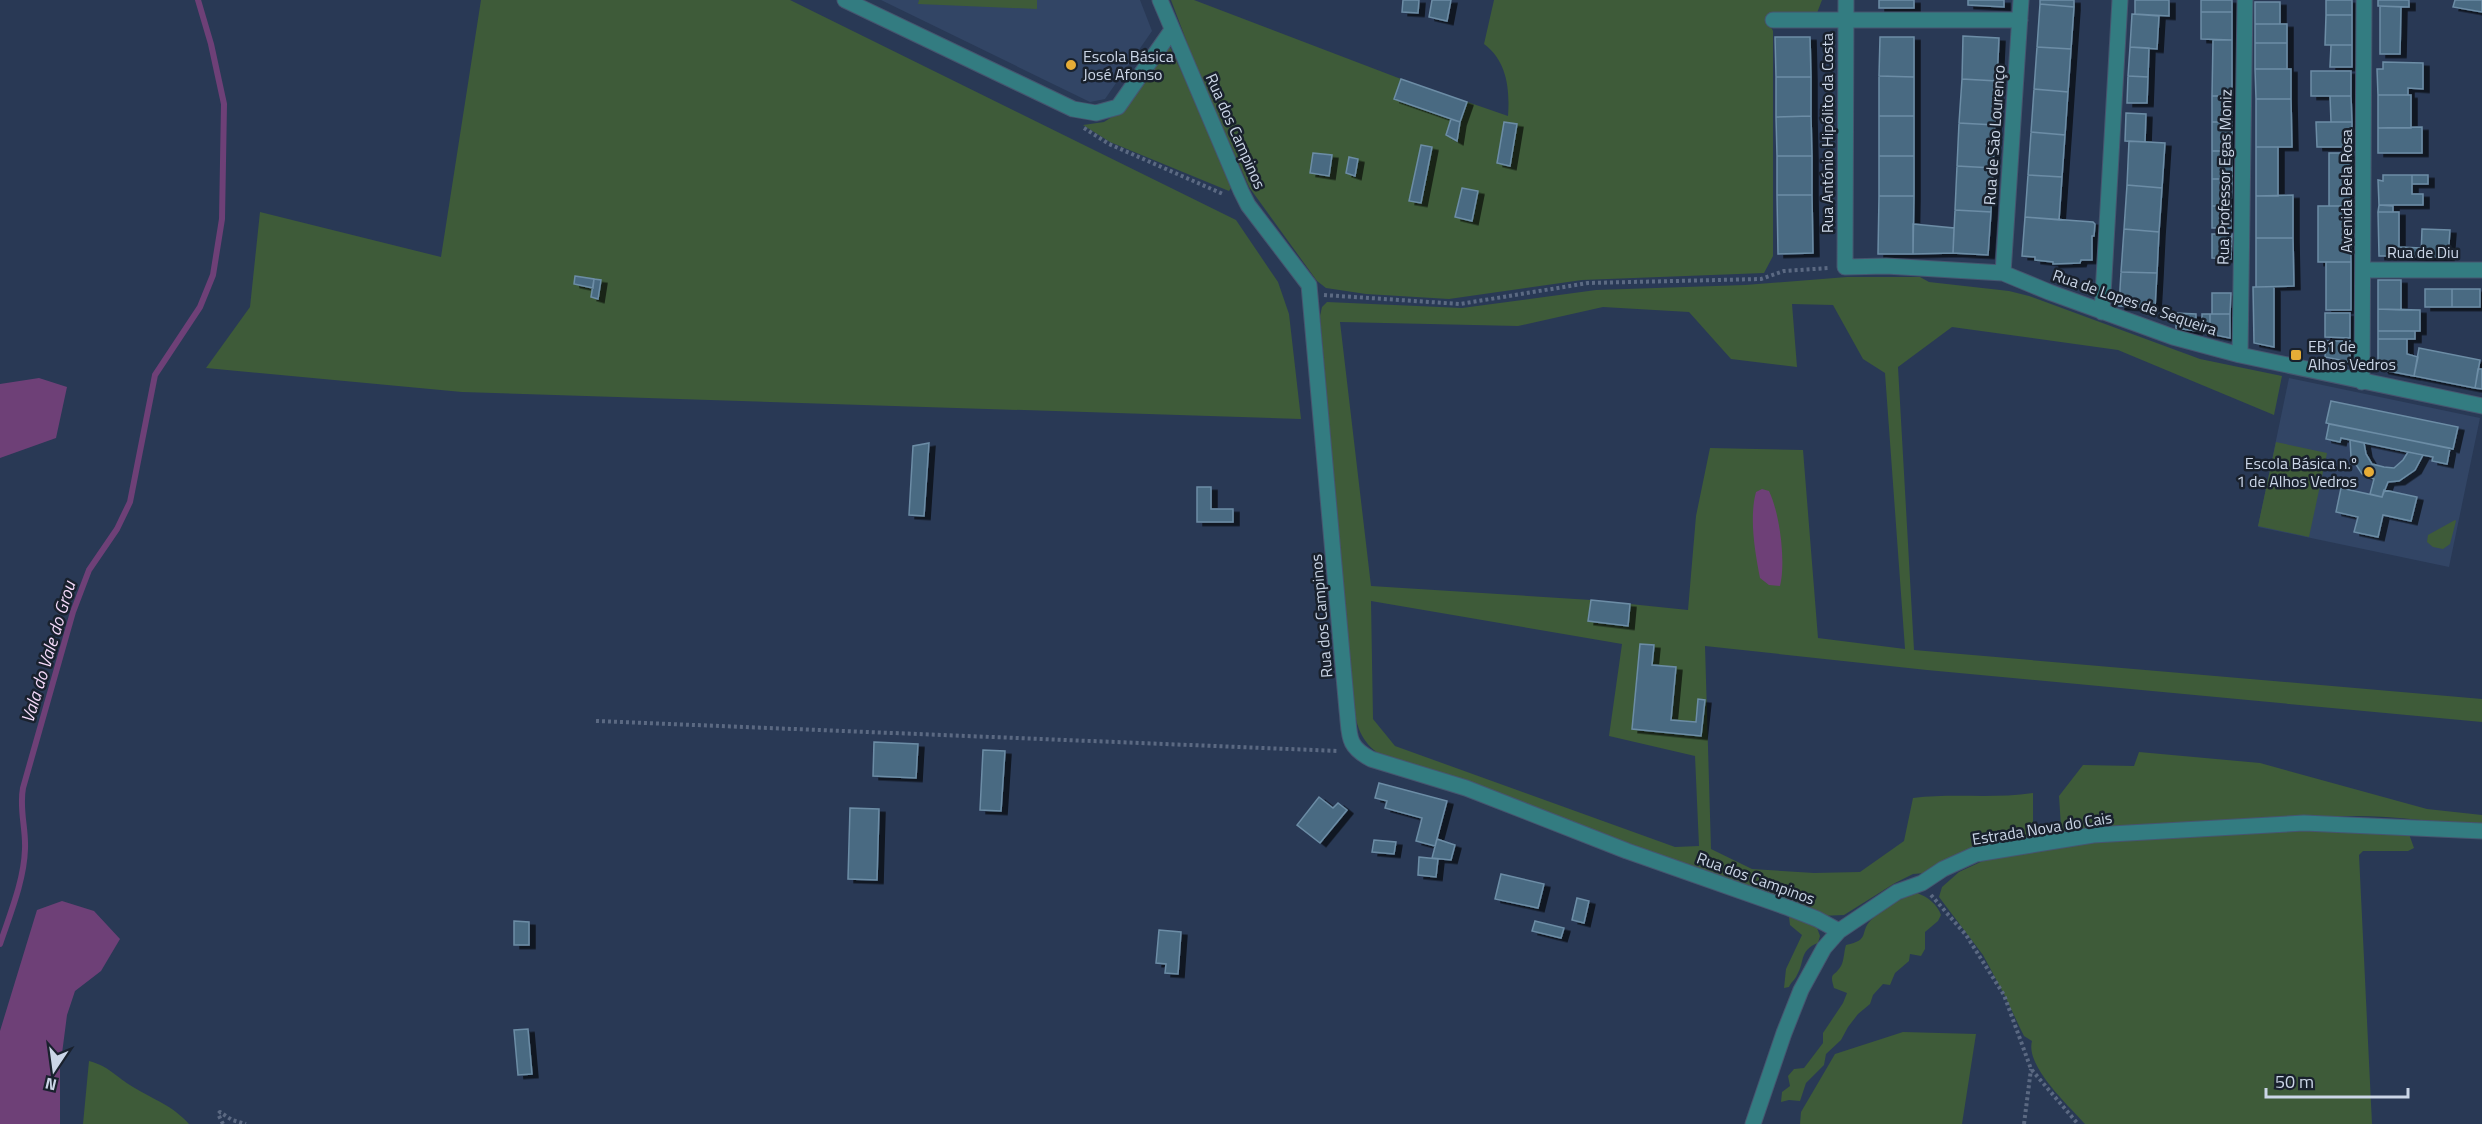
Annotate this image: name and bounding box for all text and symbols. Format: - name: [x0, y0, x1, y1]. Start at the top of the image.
- street label: Rua António Hipólito da Costa: [1815, 33, 1839, 233]
- place label: Escola Básica José Afonso: [1083, 44, 1174, 86]
- marker: Escola Básica José Afonso: [1064, 58, 1078, 72]
- street label: Rua de São Lourenço: [1977, 64, 2011, 206]
- street label: Rua dos Campinos: [1200, 69, 1272, 193]
- street label: Rua Professor Egas Moniz: [2210, 89, 2238, 265]
- street label: Avenida Bela Rosa: [2334, 129, 2358, 253]
- street label: Rua de Diu: [2387, 240, 2459, 264]
- street label: Rua de Lopes de Sequeira: [2050, 263, 2220, 341]
- place label: EB1 de Alhos Vedros: [2308, 334, 2396, 376]
- marker: EB1 de Alhos Vedros: [2289, 348, 2303, 362]
- place label: Escola Básica n.º 1 de Alhos Vedros: [2237, 451, 2357, 493]
- marker: Escola Básica n.º 1 de Alhos Vedros: [2362, 465, 2376, 479]
- street label: Rua dos Campinos: [1304, 553, 1338, 679]
- water label: Vala do Vale do Grou: [14, 577, 83, 726]
- street label: Estrada Nova do Cais: [1970, 805, 2114, 851]
- street label: Rua dos Campinos: [1694, 845, 1818, 911]
- north arrow: [24, 1040, 84, 1100]
- scale bar: [2266, 1061, 2408, 1099]
- text: 50 m: [2275, 1068, 2314, 1095]
- text: N: [43, 1072, 59, 1098]

